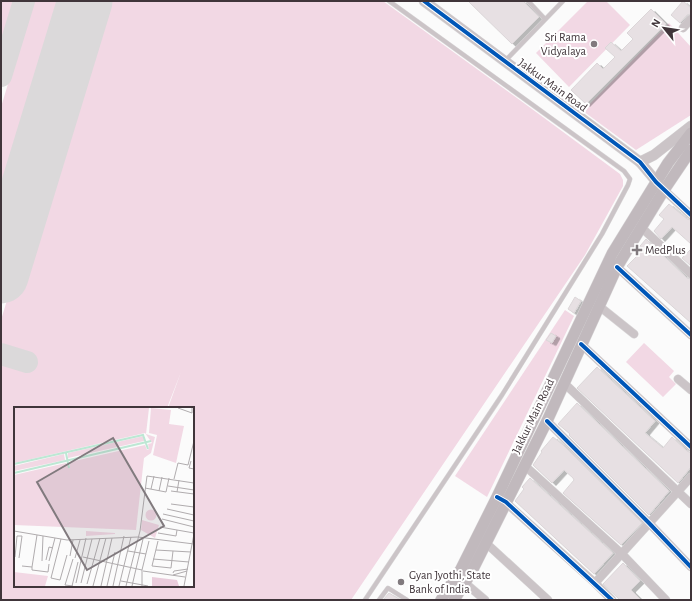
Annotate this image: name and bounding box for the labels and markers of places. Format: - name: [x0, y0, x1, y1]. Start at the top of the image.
- place label: Sri Rama Vidyalaya: [541, 31, 586, 58]
- marker: Sri Rama Vidyalaya: [589, 39, 599, 49]
- place label: MedPlus: [645, 244, 686, 256]
- marker: MedPlus: [632, 245, 642, 255]
- place label: Gyan Jyothi, State Bank of India: [409, 569, 491, 595]
- marker: Gyan Jyothi, State Bank of India: [396, 577, 406, 587]

